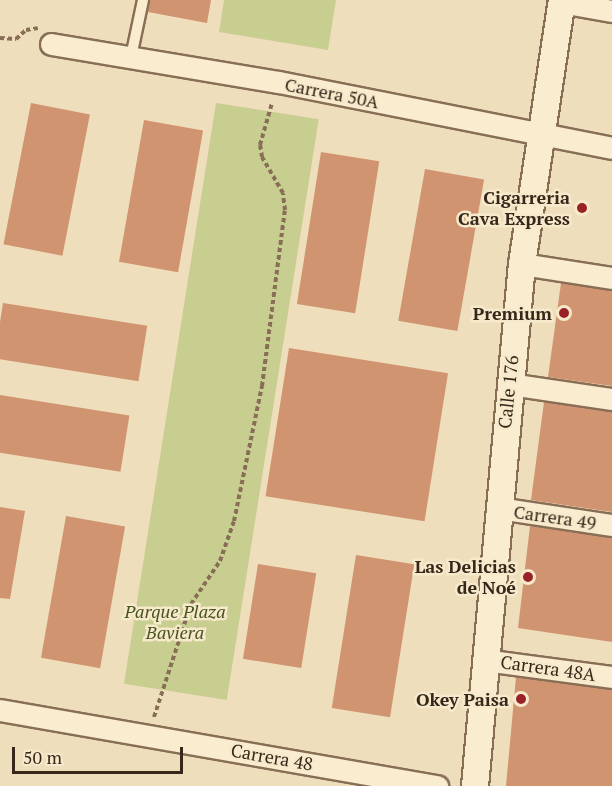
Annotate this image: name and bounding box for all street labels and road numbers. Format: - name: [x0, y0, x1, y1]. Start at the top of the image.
- street label: Carrera 50A: [283, 73, 381, 113]
- street label: Calle 176: [493, 354, 523, 430]
- street label: Carrera 49: [512, 501, 598, 533]
- street label: Carrera 48A: [499, 651, 597, 685]
- street label: Carrera 48: [229, 739, 315, 775]

